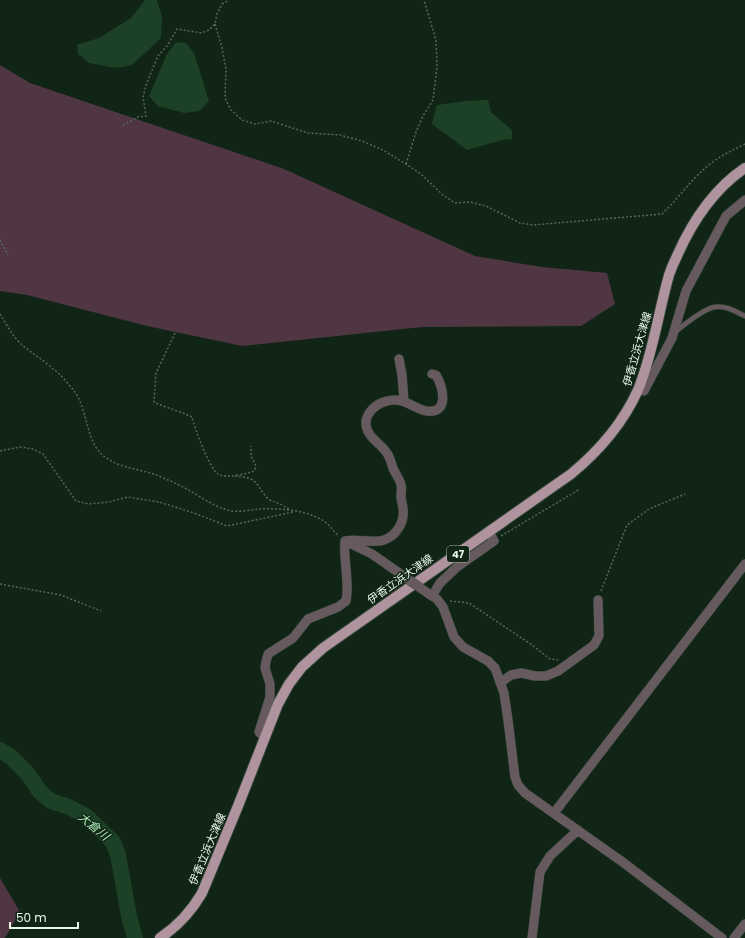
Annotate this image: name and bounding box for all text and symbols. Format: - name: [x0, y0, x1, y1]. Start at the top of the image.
- street label: 伊香立浜大津線: [619, 310, 655, 388]
- road number: 47: [447, 546, 469, 562]
- street label: 伊香立浜大津線: [364, 550, 436, 608]
- water label: 大倉川: [75, 808, 115, 845]
- street label: 伊香立浜大津線: [185, 810, 229, 888]
- scale bar: [10, 904, 78, 930]
- text: 50 m: [16, 909, 47, 926]

